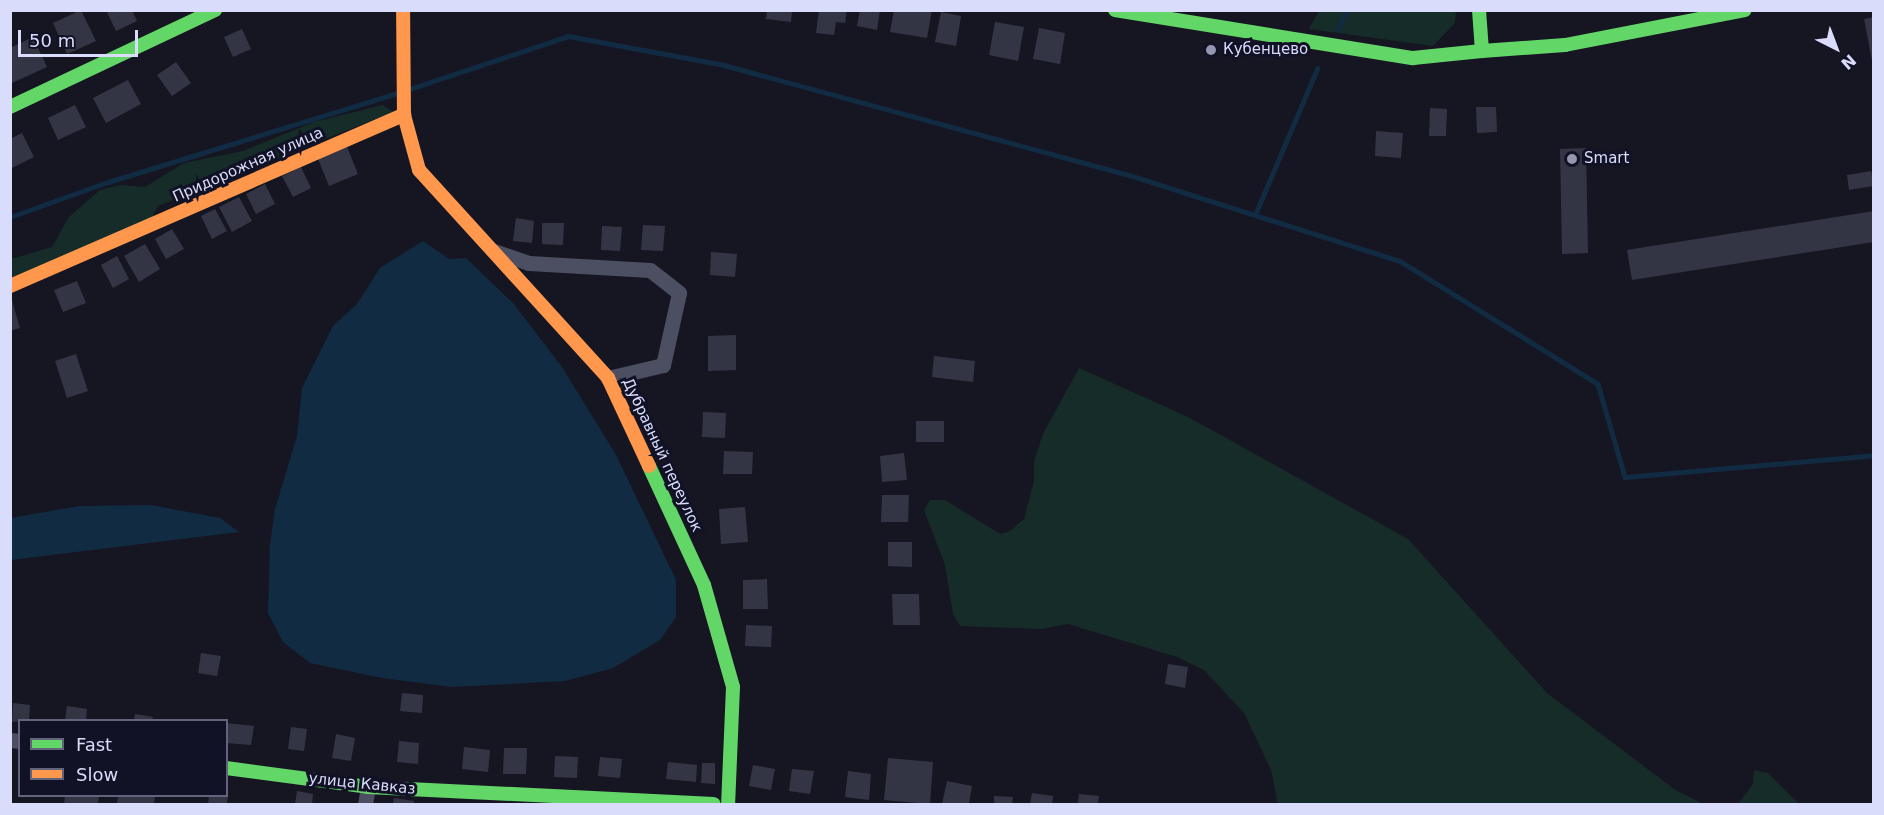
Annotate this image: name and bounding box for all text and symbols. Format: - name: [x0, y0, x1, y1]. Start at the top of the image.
- scale bar: [21, 18, 141, 56]
- north arrow: [1806, 18, 1866, 78]
- text: 50 m: [29, 30, 75, 51]
- place label: Кубенцево: [1223, 41, 1308, 59]
- marker: Кубенцево: [1204, 43, 1218, 57]
- text: N: [1837, 50, 1860, 73]
- street label: Придорожная улица: [170, 124, 326, 206]
- place label: Smart: [1584, 150, 1629, 168]
- marker: Smart: [1565, 152, 1579, 166]
- street label: Дубравный переулок: [618, 375, 706, 535]
- legend: [18, 719, 228, 797]
- text: Fast: [76, 734, 112, 755]
- text: Slow: [76, 764, 118, 785]
- street label: улица Кавказ: [308, 769, 416, 799]

